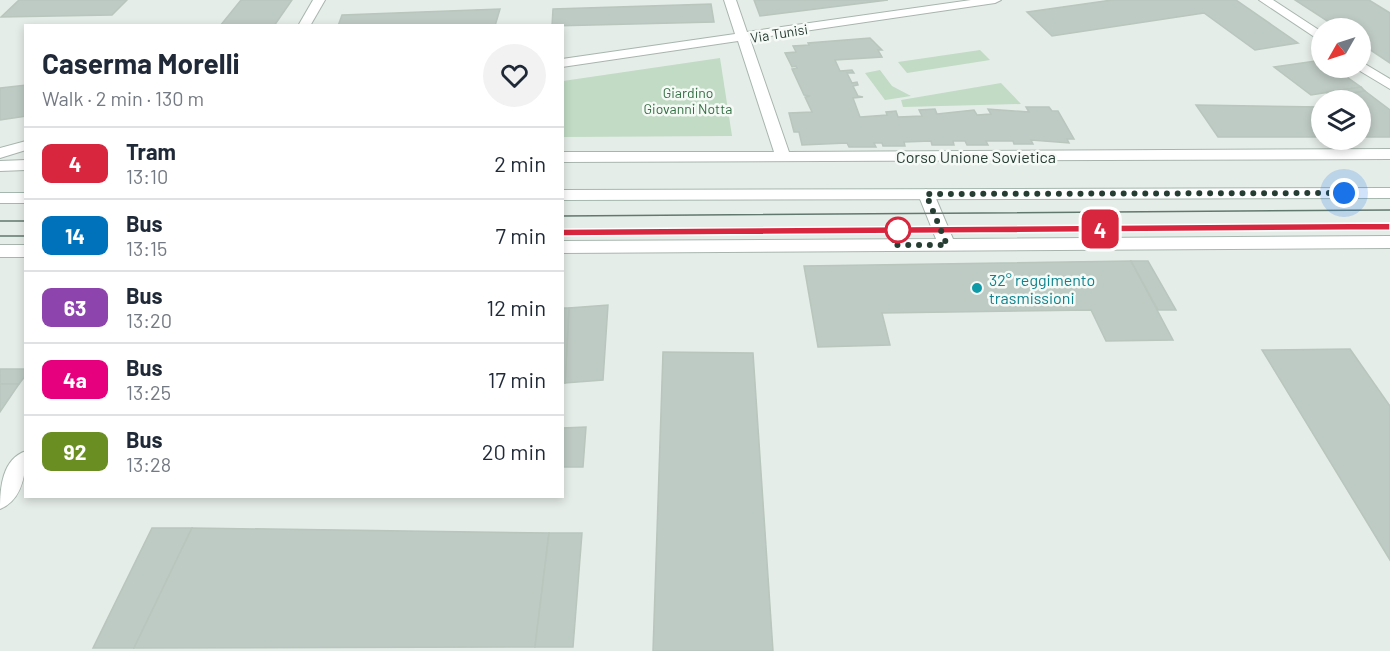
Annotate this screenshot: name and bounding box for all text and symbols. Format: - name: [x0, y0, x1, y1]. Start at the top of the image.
- north arrow: [1311, 18, 1371, 78]
- map controls: [1311, 18, 1371, 150]
- street label: Via Tunisi: [749, 20, 809, 46]
- button: heart: [483, 44, 546, 107]
- text: Caserma Morelli: [42, 46, 240, 80]
- park label: Giardino Giovanni Notta: [644, 84, 732, 117]
- text: Walk · 2 min · 130 m: [42, 86, 204, 110]
- button: layers: [1311, 90, 1371, 150]
- text: Tram: [126, 138, 176, 164]
- street label: Corso Unione Sovietica: [896, 147, 1056, 166]
- text: 2 min: [494, 150, 546, 176]
- text: 4: [69, 151, 81, 176]
- text: 13:10: [126, 164, 168, 188]
- your location: [1329, 178, 1359, 208]
- text: Bus: [126, 210, 163, 236]
- line badge: 4: [1080, 210, 1120, 248]
- unlabelled marker: [885, 217, 911, 243]
- text: 4: [1094, 217, 1106, 242]
- text: 7 min: [496, 222, 546, 248]
- text: 14: [65, 223, 85, 248]
- text: 13:15: [126, 236, 167, 260]
- place label: 32° reggimento trasmissioni: [989, 270, 1095, 307]
- marker: 32° reggimento trasmissioni: [970, 281, 984, 295]
- text: Bus: [126, 282, 163, 308]
- text: 12 min: [486, 294, 546, 320]
- text: 63: [64, 295, 86, 320]
- text: 13:20: [126, 308, 172, 332]
- text: Bus: [126, 354, 163, 380]
- text: 17 min: [488, 366, 546, 392]
- text: 4a: [63, 367, 87, 392]
- text: 13:25: [126, 380, 171, 404]
- text: Bus: [126, 426, 163, 452]
- text: 20 min: [482, 438, 546, 464]
- text: 92: [64, 439, 86, 464]
- text: 13:28: [126, 452, 171, 476]

